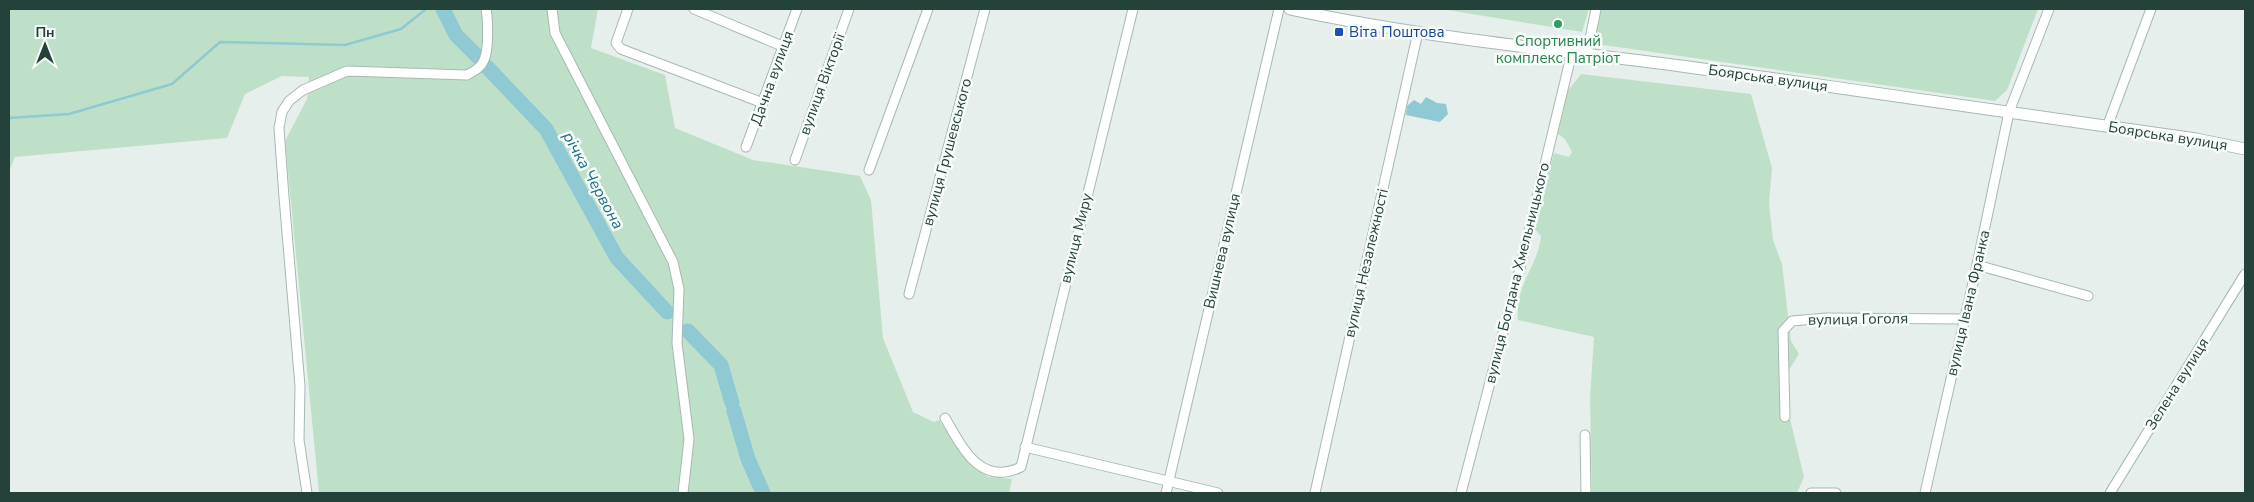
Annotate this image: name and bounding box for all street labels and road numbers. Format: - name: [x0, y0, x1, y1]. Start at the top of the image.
- street label: Дачна вулиця: [746, 28, 798, 128]
- street label: вулиця Вікторії: [794, 30, 850, 138]
- street label: Боярська вулиця: [1707, 60, 1829, 96]
- street label: вулиця Грушевського: [918, 76, 976, 228]
- street label: Боярська вулиця: [2107, 117, 2229, 155]
- street label: вулиця Богдана Хмельницького: [1480, 160, 1554, 386]
- street label: вулиця Незалежності: [1339, 187, 1393, 339]
- street label: вулиця Миру: [1055, 191, 1097, 285]
- street label: Вишнева вулиця: [1199, 191, 1245, 311]
- street label: вулиця Івана Франка: [1941, 228, 1995, 378]
- street label: вулиця Гоголя: [1808, 308, 1908, 330]
- street label: Зелена вулиця: [2141, 334, 2213, 434]

